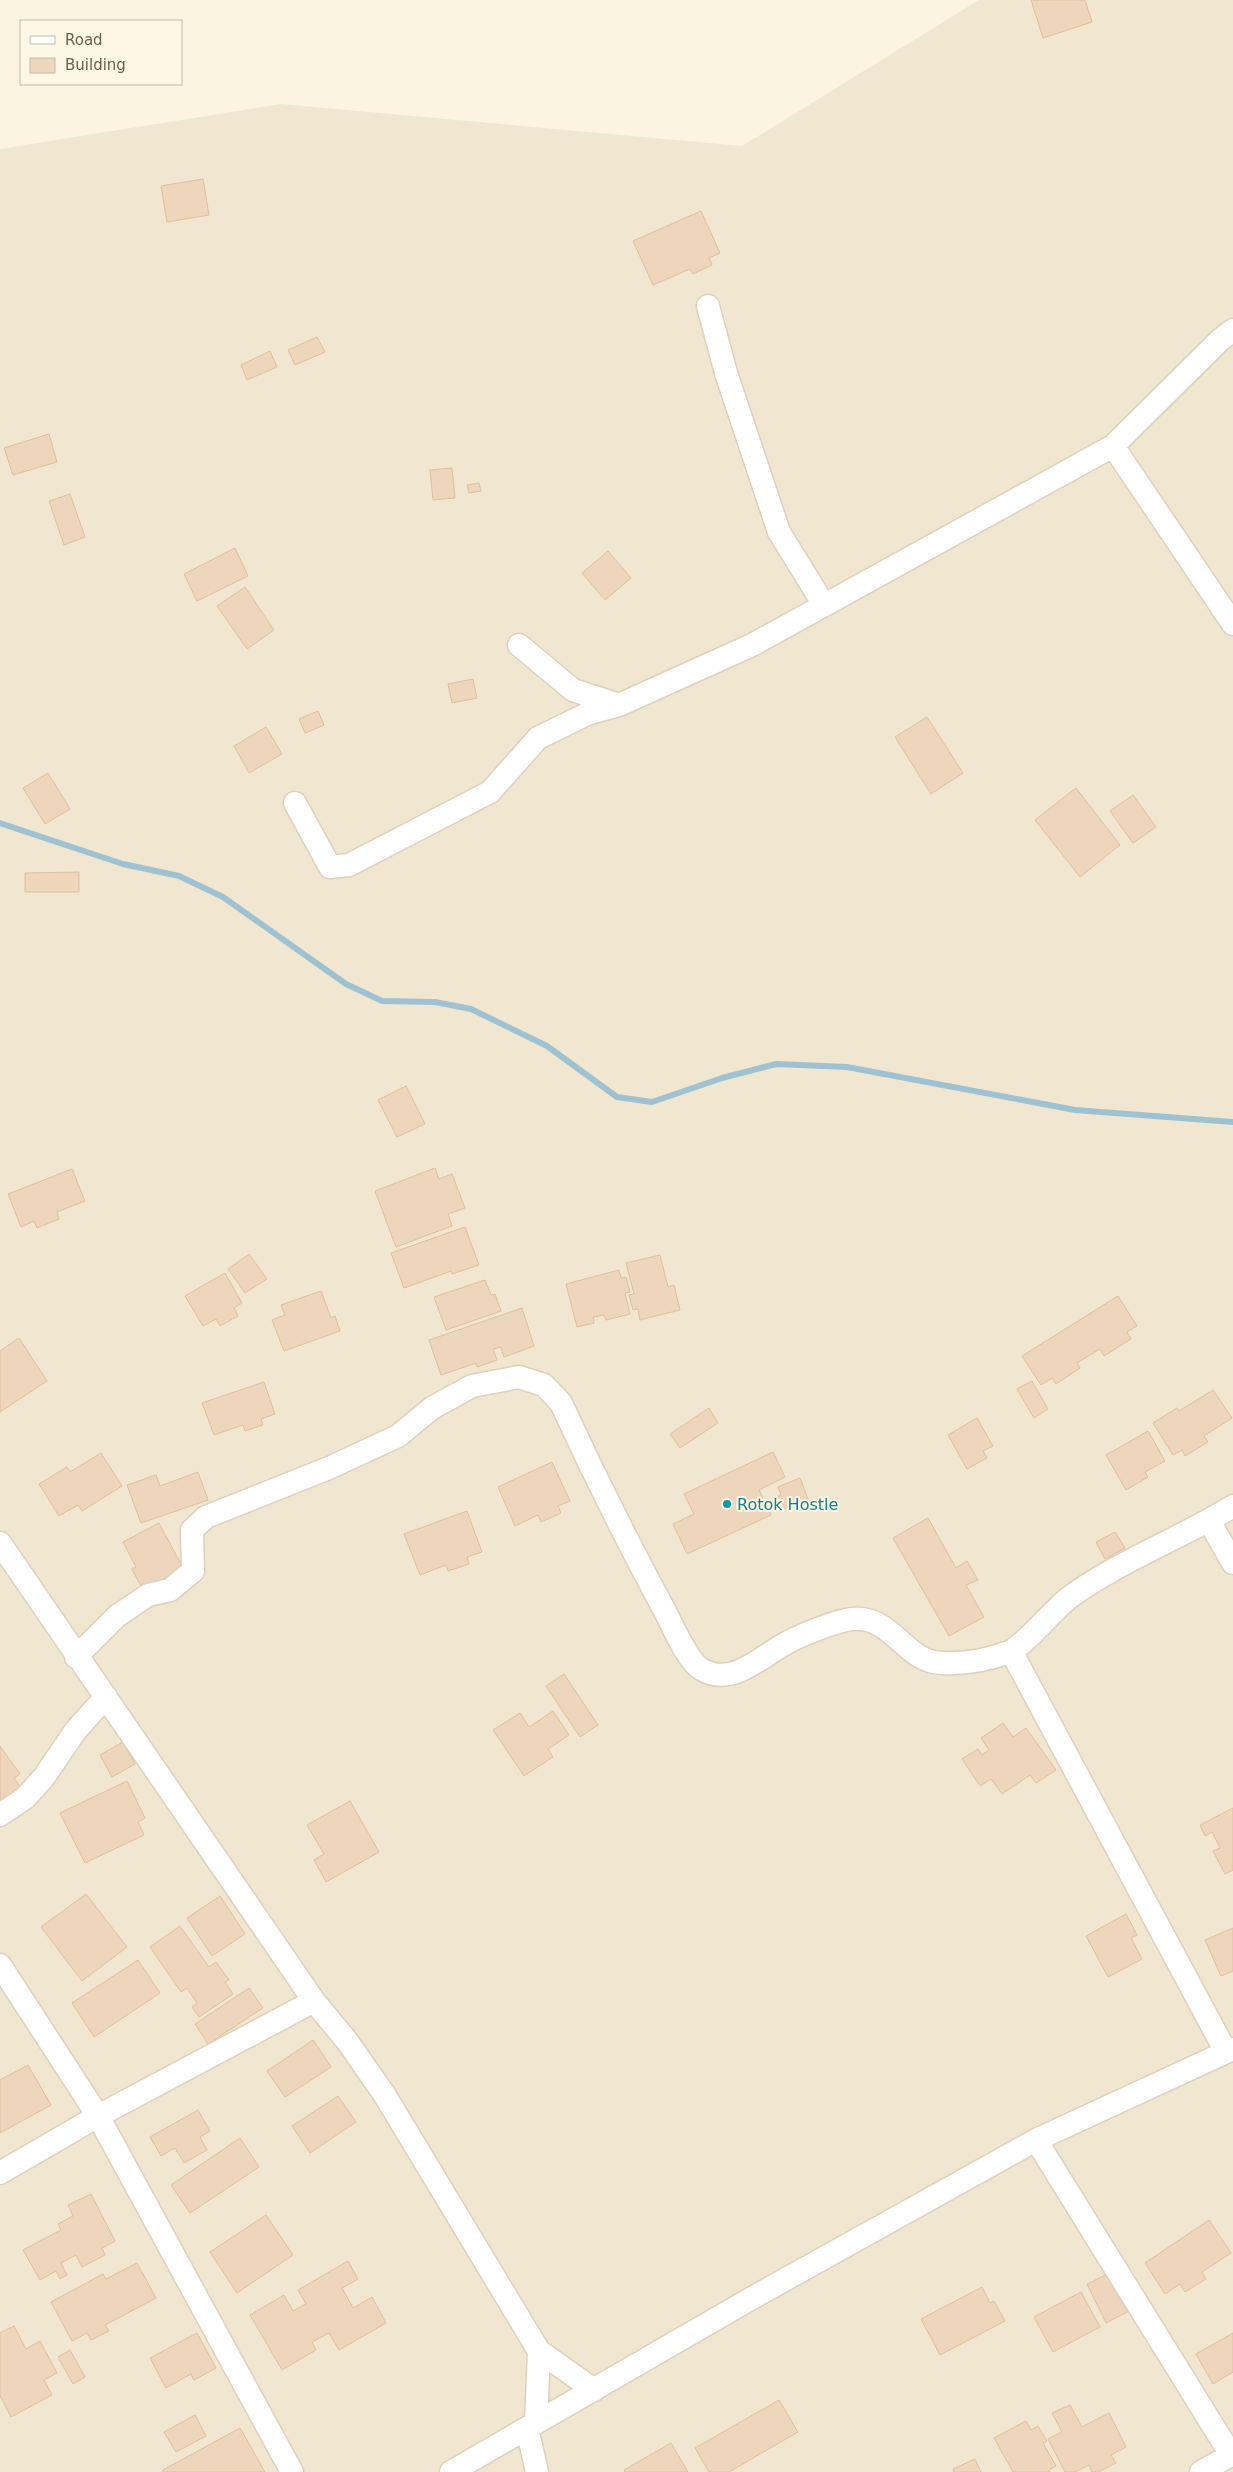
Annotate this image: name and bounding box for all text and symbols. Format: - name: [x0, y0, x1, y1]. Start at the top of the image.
- legend: [20, 20, 182, 85]
- text: Road: [65, 31, 103, 49]
- text: Building: [65, 56, 126, 74]
- place label: Rotok Hostle: [737, 1495, 838, 1514]
- marker: Rotok Hostle: [721, 1498, 733, 1510]

